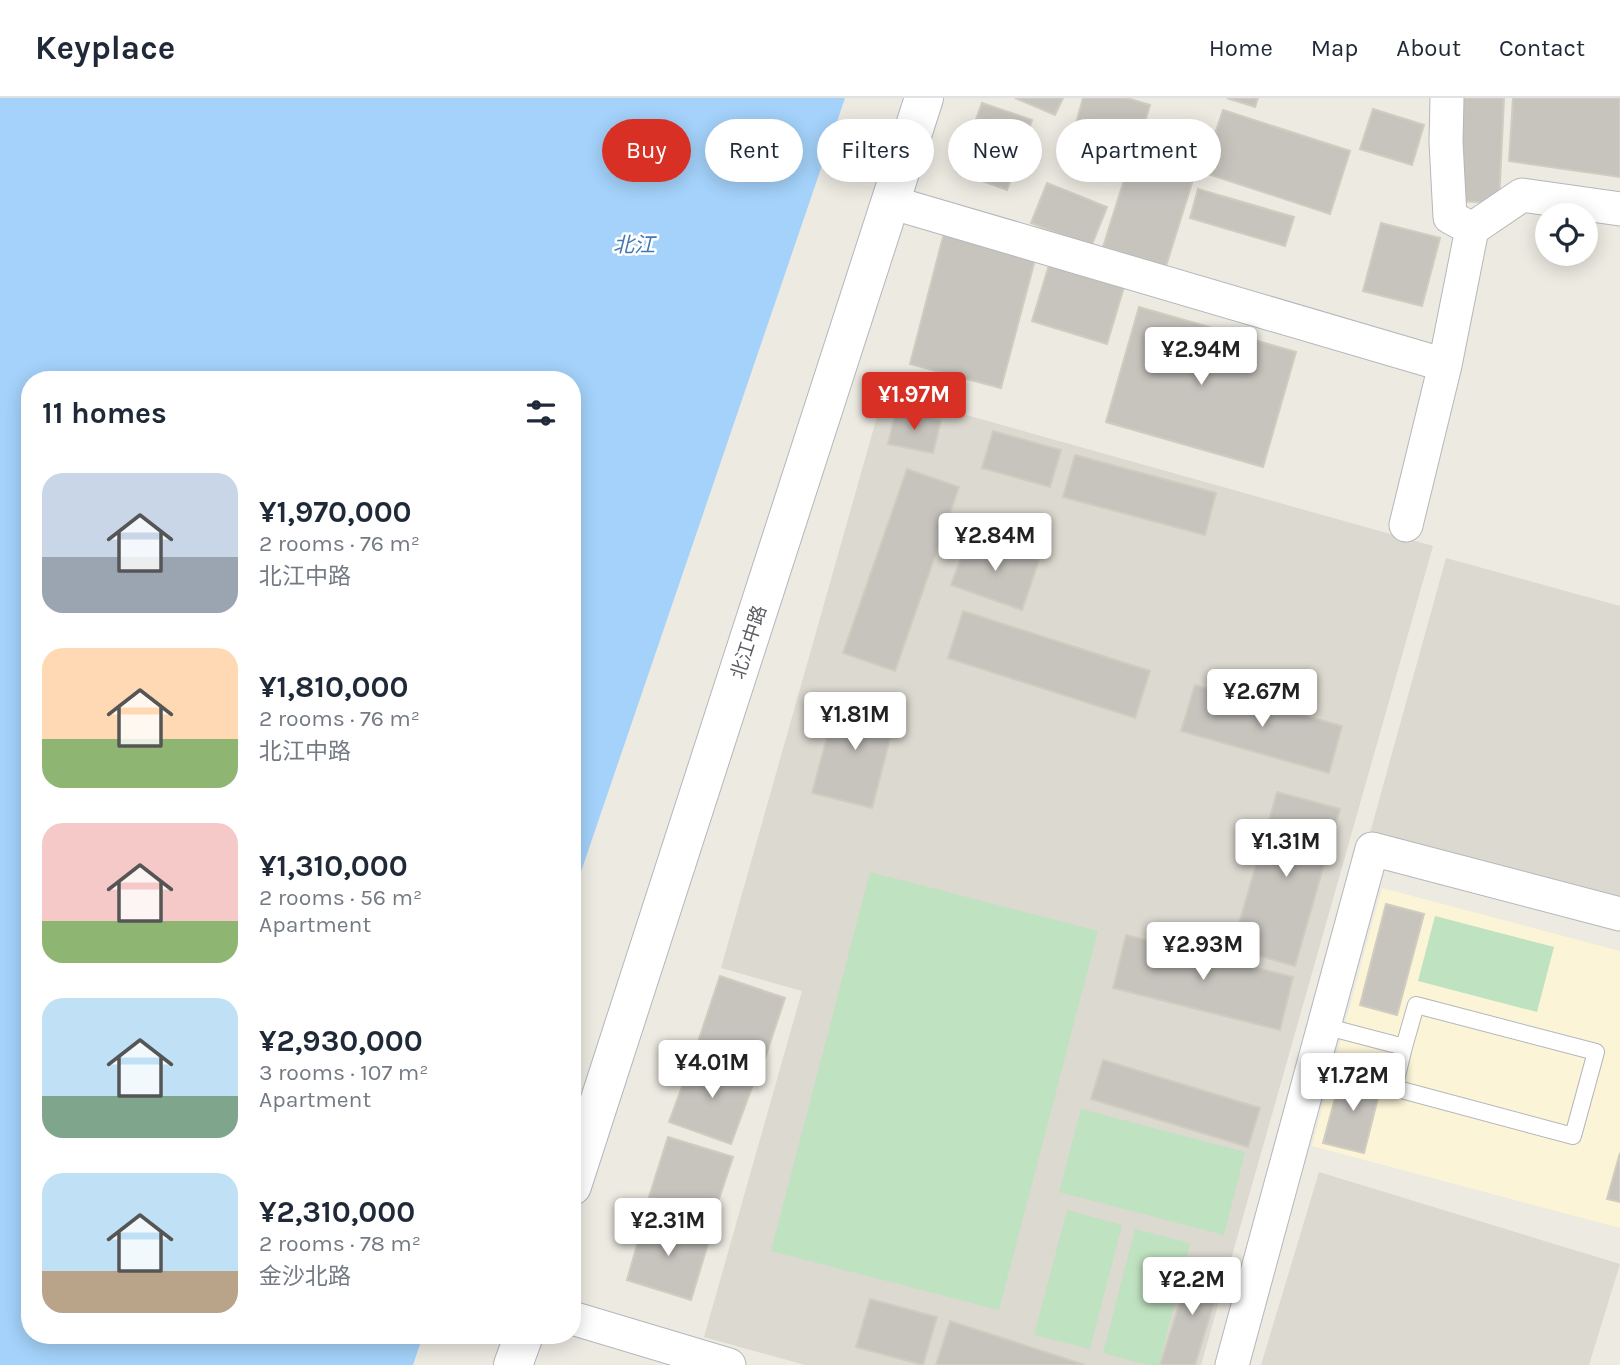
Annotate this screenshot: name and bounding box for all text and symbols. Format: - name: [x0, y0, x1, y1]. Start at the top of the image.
- text: Keyplace: [35, 29, 175, 67]
- text: Home: [1209, 34, 1273, 62]
- text: Map: [1311, 34, 1358, 62]
- text: About: [1396, 34, 1461, 62]
- text: Contact: [1499, 34, 1585, 62]
- chip: Buy: [602, 119, 691, 182]
- chip: Rent: [705, 119, 803, 182]
- chip: Filters: [817, 119, 934, 182]
- chip: New: [948, 119, 1042, 182]
- chip: Apartment: [1056, 119, 1221, 182]
- map controls: [1535, 203, 1598, 266]
- button: locate: [1535, 203, 1598, 266]
- water label: 北江: [613, 233, 657, 257]
- pin: ¥2.94M: [1144, 328, 1258, 387]
- text: ¥2.94M: [1161, 336, 1241, 363]
- pin: ¥1.97M: [857, 372, 971, 432]
- text: ¥1.97M: [878, 381, 950, 408]
- icon: filters: [522, 394, 560, 432]
- text: 11 homes: [42, 395, 167, 431]
- text: ¥1,970,000: [259, 494, 412, 530]
- icon: home: [98, 501, 182, 585]
- pin: ¥2.84M: [938, 514, 1052, 573]
- text: ¥2.84M: [954, 522, 1036, 549]
- text: 2 rooms · 76 m²: [259, 530, 420, 557]
- text: 北江中路: [259, 563, 351, 590]
- street label: 北江中路: [727, 603, 771, 682]
- text: ¥1,810,000: [259, 669, 408, 705]
- pin: ¥2.67M: [1205, 670, 1319, 729]
- icon: home: [98, 676, 182, 760]
- text: ¥2.67M: [1223, 678, 1301, 705]
- pin: ¥1.81M: [798, 692, 912, 752]
- text: ¥1.81M: [820, 701, 890, 728]
- text: 2 rooms · 76 m²: [259, 705, 420, 732]
- text: 北江中路: [259, 738, 351, 765]
- pin: ¥1.31M: [1229, 820, 1343, 879]
- text: ¥1.31M: [1251, 828, 1321, 855]
- text: ¥1,310,000: [259, 848, 408, 884]
- icon: home: [98, 851, 182, 935]
- text: 2 rooms · 56 m²: [259, 884, 422, 911]
- text: Apartment: [259, 911, 371, 938]
- pin: ¥2.93M: [1146, 922, 1260, 982]
- text: ¥2.93M: [1163, 931, 1243, 958]
- text: ¥2,930,000: [259, 1023, 423, 1059]
- icon: home: [98, 1026, 182, 1110]
- pin: ¥4.01M: [655, 1040, 769, 1100]
- text: ¥4.01M: [675, 1049, 749, 1076]
- pin: ¥1.72M: [1296, 1054, 1410, 1113]
- text: 3 rooms · 107 m²: [259, 1059, 428, 1086]
- text: ¥1.72M: [1317, 1062, 1389, 1089]
- text: Apartment: [259, 1086, 371, 1113]
- text: ¥2,310,000: [259, 1194, 415, 1230]
- pin: ¥2.31M: [611, 1198, 725, 1258]
- icon: home: [98, 1201, 182, 1285]
- text: ¥2.31M: [631, 1207, 705, 1234]
- text: 2 rooms · 78 m²: [259, 1230, 421, 1257]
- pin: ¥2.2M: [1143, 1258, 1241, 1317]
- text: 金沙北路: [259, 1263, 351, 1290]
- text: ¥2.2M: [1159, 1266, 1225, 1293]

